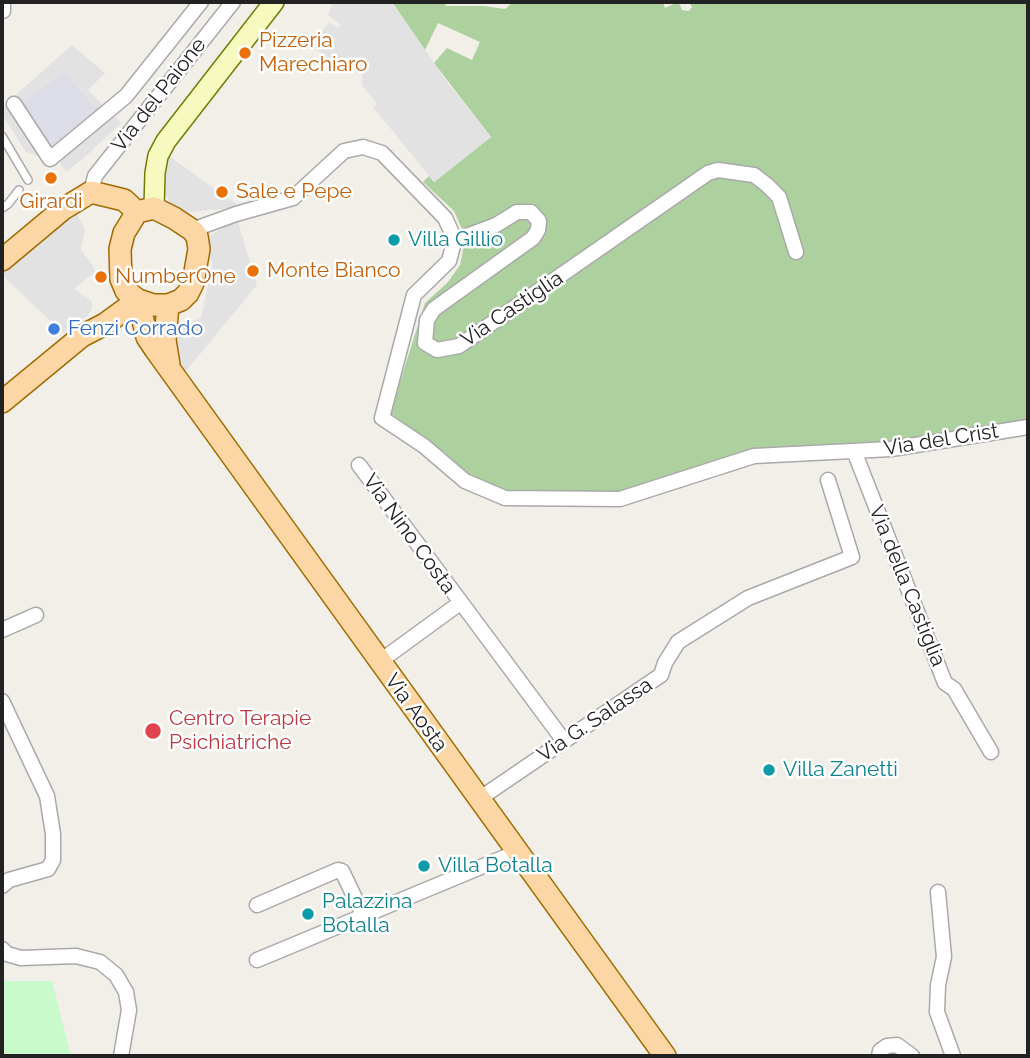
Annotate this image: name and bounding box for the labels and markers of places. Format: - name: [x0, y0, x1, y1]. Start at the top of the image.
- place label: Pizzeria Marechiaro: [259, 28, 367, 78]
- marker: Pizzeria Marechiaro: [237, 45, 253, 61]
- marker: Girardi: [43, 170, 59, 186]
- place label: Sale e Pepe: [236, 179, 352, 205]
- marker: Sale e Pepe: [214, 184, 230, 200]
- place label: Girardi: [19, 189, 83, 215]
- place label: Villa Gillio: [408, 227, 503, 253]
- marker: Villa Gillio: [386, 232, 402, 248]
- place label: Monte Bianco: [267, 258, 401, 284]
- marker: Monte Bianco: [245, 263, 261, 279]
- place label: NumberOne: [115, 264, 236, 290]
- marker: NumberOne: [93, 269, 109, 285]
- place label: Fenzi Corrado: [68, 316, 203, 342]
- marker: Fenzi Corrado: [46, 321, 62, 337]
- place label: Centro Terapie Psichiatriche: [169, 706, 311, 756]
- marker: Centro Terapie Psichiatriche: [143, 721, 163, 741]
- place label: Villa Zanetti: [783, 757, 898, 783]
- marker: Villa Zanetti: [761, 762, 777, 778]
- place label: Villa Botalla: [438, 853, 553, 879]
- marker: Villa Botalla: [416, 858, 432, 874]
- place label: Palazzina Botalla: [322, 889, 412, 939]
- marker: Palazzina Botalla: [300, 906, 316, 922]

